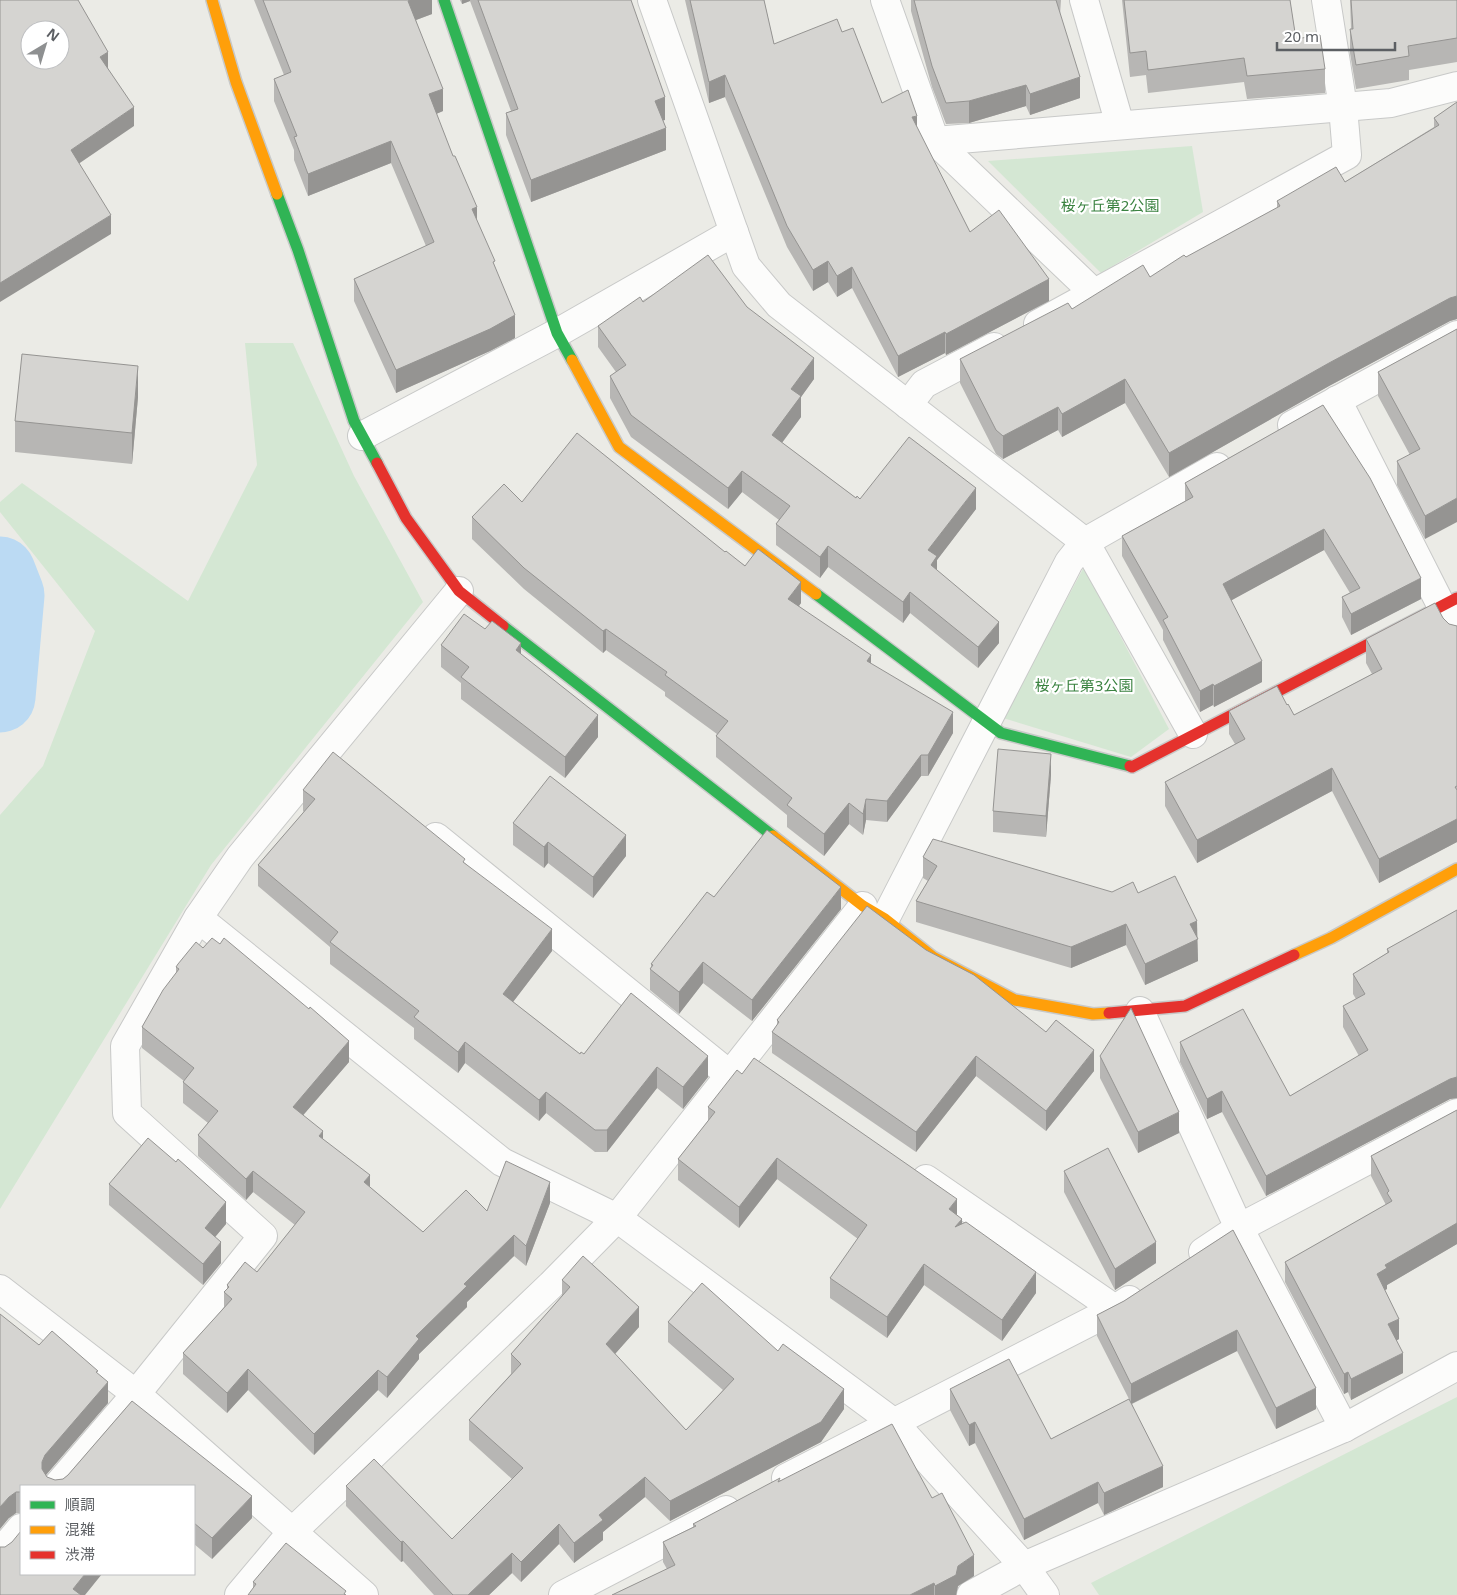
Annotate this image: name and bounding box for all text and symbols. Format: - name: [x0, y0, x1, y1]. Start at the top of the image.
- north arrow: [20, 20, 70, 70]
- scale bar: [1277, 20, 1394, 52]
- text: N: [43, 23, 64, 45]
- text: 20 m: [1284, 26, 1319, 46]
- park label: 桜ヶ丘第2公園: [1061, 195, 1159, 215]
- park label: 桜ヶ丘第3公園: [1035, 675, 1133, 695]
- legend: [20, 1485, 195, 1575]
- text: 順調: [65, 1494, 95, 1514]
- text: 混雑: [65, 1519, 95, 1539]
- text: 渋滞: [65, 1544, 95, 1564]

